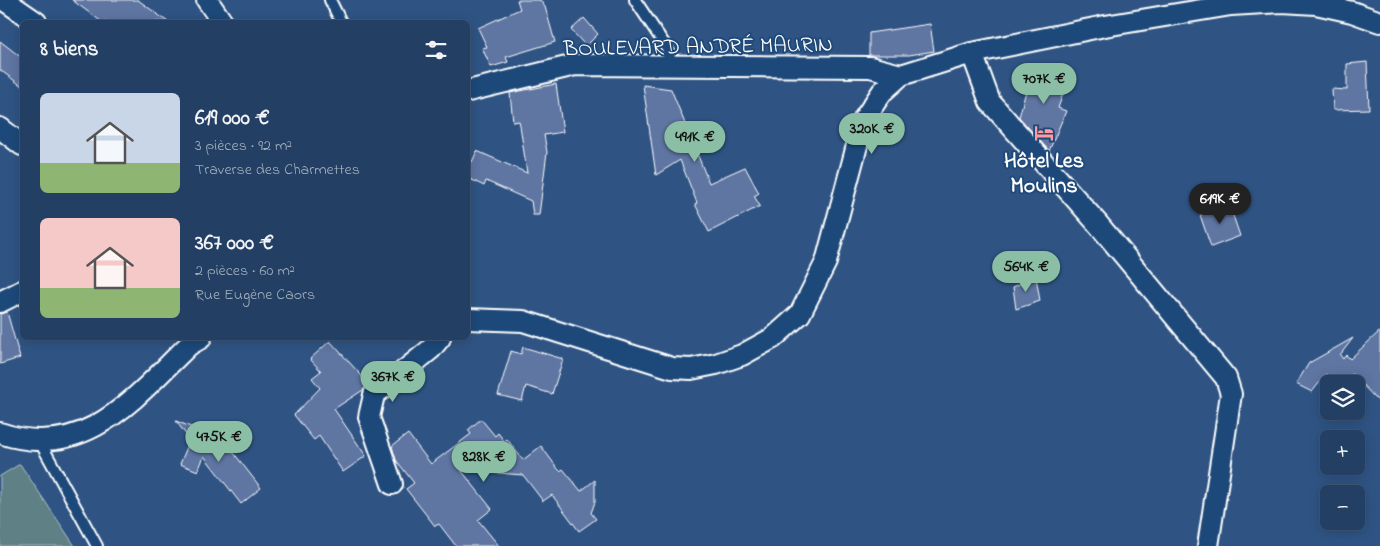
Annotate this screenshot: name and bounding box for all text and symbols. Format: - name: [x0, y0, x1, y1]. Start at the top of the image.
- street label: BOULEVARD ANDRÉ MAURIN: [562, 30, 833, 66]
- text: 8 biens: [40, 35, 98, 65]
- icon: filters: [422, 36, 450, 64]
- pin: 707K €: [1003, 62, 1085, 105]
- text: 707K €: [1022, 67, 1066, 91]
- text: 619 000 €: [195, 104, 270, 134]
- pin: 320K €: [831, 112, 913, 155]
- icon: home: [80, 113, 140, 173]
- text: 320K €: [850, 117, 894, 141]
- pin: 491K €: [654, 120, 736, 163]
- hotel icon: Hôtel Les Moulins: [1033, 122, 1055, 144]
- text: 491K €: [675, 125, 715, 149]
- text: 3 pièces · 92 m²: [195, 134, 292, 158]
- place label: Hôtel Les Moulins: [1004, 146, 1084, 203]
- text: Traverse des Charmettes: [195, 158, 360, 182]
- pin: 619K €: [1179, 182, 1261, 225]
- text: 619K €: [1200, 187, 1240, 211]
- text: 367 000 €: [195, 229, 274, 259]
- icon: home: [80, 238, 140, 298]
- pin: 564K €: [985, 250, 1067, 293]
- text: 564K €: [1003, 255, 1049, 279]
- text: 2 pièces · 60 m²: [195, 259, 295, 283]
- text: Rue Eugène Caors: [195, 283, 315, 307]
- pin: 367K €: [352, 360, 434, 403]
- text: 367K €: [371, 365, 415, 389]
- map controls: [1320, 375, 1365, 530]
- button: layers: [1320, 375, 1365, 420]
- pin: 475K €: [178, 420, 260, 463]
- text: 475K €: [196, 425, 242, 449]
- button: +: [1320, 430, 1365, 475]
- pin: 828K €: [443, 440, 525, 483]
- text: 828K €: [463, 445, 505, 469]
- button: −: [1320, 485, 1365, 530]

